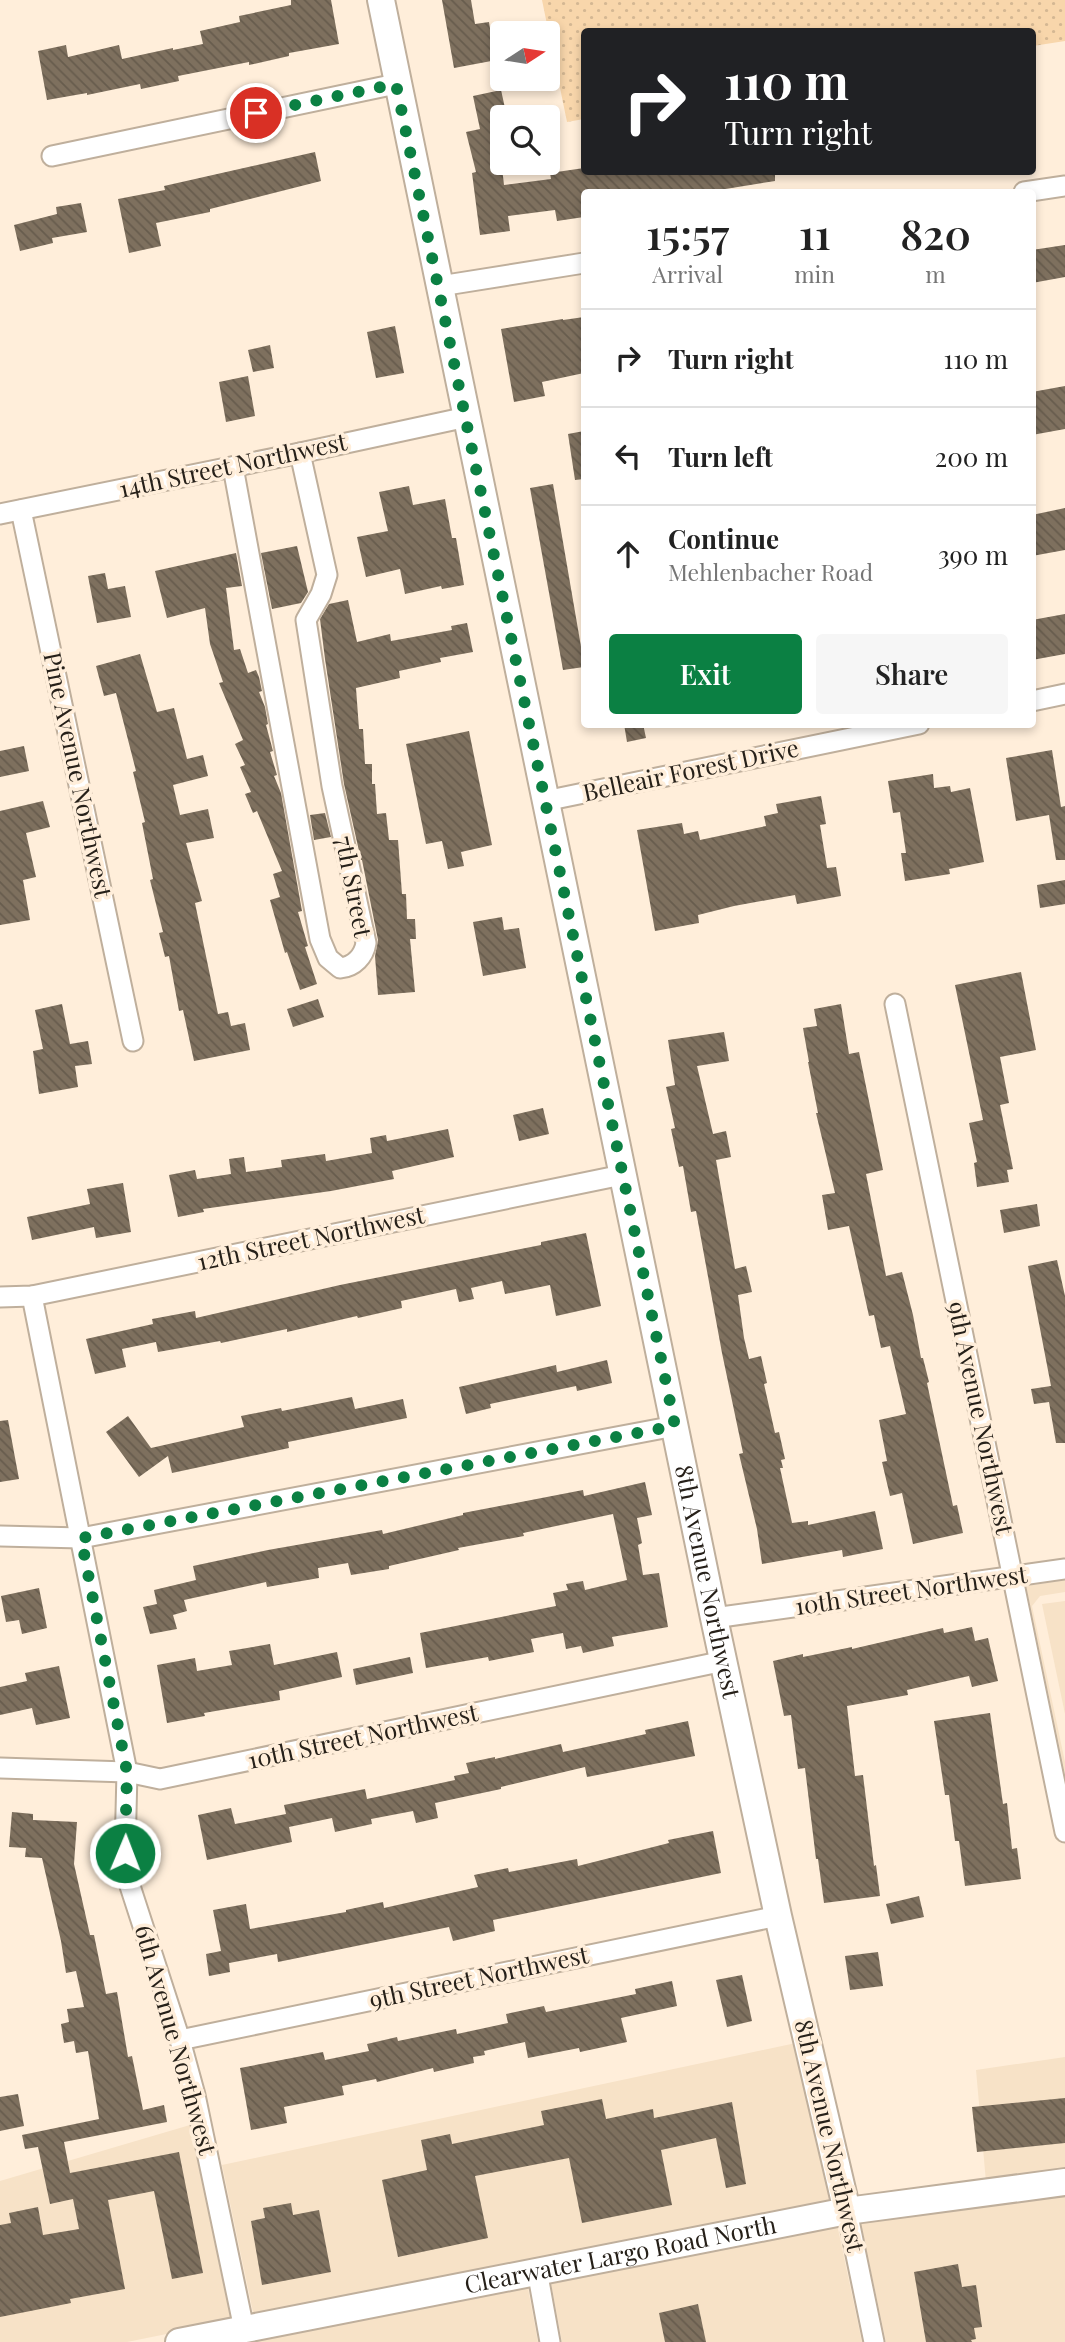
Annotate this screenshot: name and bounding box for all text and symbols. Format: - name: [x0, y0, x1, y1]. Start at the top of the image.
- north arrow: [490, 21, 560, 91]
- map controls: [490, 21, 560, 175]
- text: 110 m: [724, 47, 849, 112]
- icon: right: [609, 56, 700, 147]
- pin: [226, 83, 286, 143]
- icon: arrive: [237, 94, 275, 132]
- button: search: [490, 105, 560, 175]
- text: Turn right: [724, 110, 872, 153]
- text: 15:57: [646, 205, 729, 261]
- text: 11: [799, 205, 831, 261]
- text: 820: [900, 205, 971, 261]
- text: Arrival: [652, 258, 723, 289]
- text: min: [794, 258, 835, 289]
- text: m: [925, 258, 946, 289]
- icon: right: [609, 339, 647, 377]
- text: Turn right: [668, 341, 794, 376]
- text: 110 m: [944, 341, 1008, 376]
- street label: 14th Street Northwest: [116, 424, 350, 504]
- icon: left: [609, 437, 647, 475]
- text: Turn left: [668, 439, 773, 474]
- text: 200 m: [935, 439, 1008, 474]
- text: Continue: [668, 521, 779, 556]
- icon: ahead: [609, 535, 647, 573]
- text: 390 m: [938, 537, 1008, 572]
- text: Mehlenbacher Road: [668, 556, 873, 587]
- button: Exit: [609, 634, 802, 714]
- button: Share: [816, 634, 1008, 714]
- street label: Pine Avenue Northwest: [37, 649, 121, 901]
- street label: Belleair Forest Drive: [580, 731, 801, 808]
- street label: 7th Street: [329, 833, 381, 941]
- street label: 12th Street Northwest: [194, 1197, 428, 1277]
- street label: 9th Avenue Northwest: [942, 1298, 1022, 1538]
- street label: 8th Avenue Northwest: [669, 1462, 749, 1702]
- street label: 10th Street Northwest: [793, 1557, 1029, 1621]
- street label: 10th Street Northwest: [245, 1695, 481, 1775]
- position arrow: [88, 1816, 162, 1890]
- street label: 6th Avenue Northwest: [129, 1921, 225, 2159]
- street label: 9th Street Northwest: [366, 1937, 592, 2015]
- street label: 8th Avenue Northwest: [789, 2016, 873, 2255]
- street label: Clearwater Largo Road North: [462, 2207, 779, 2300]

